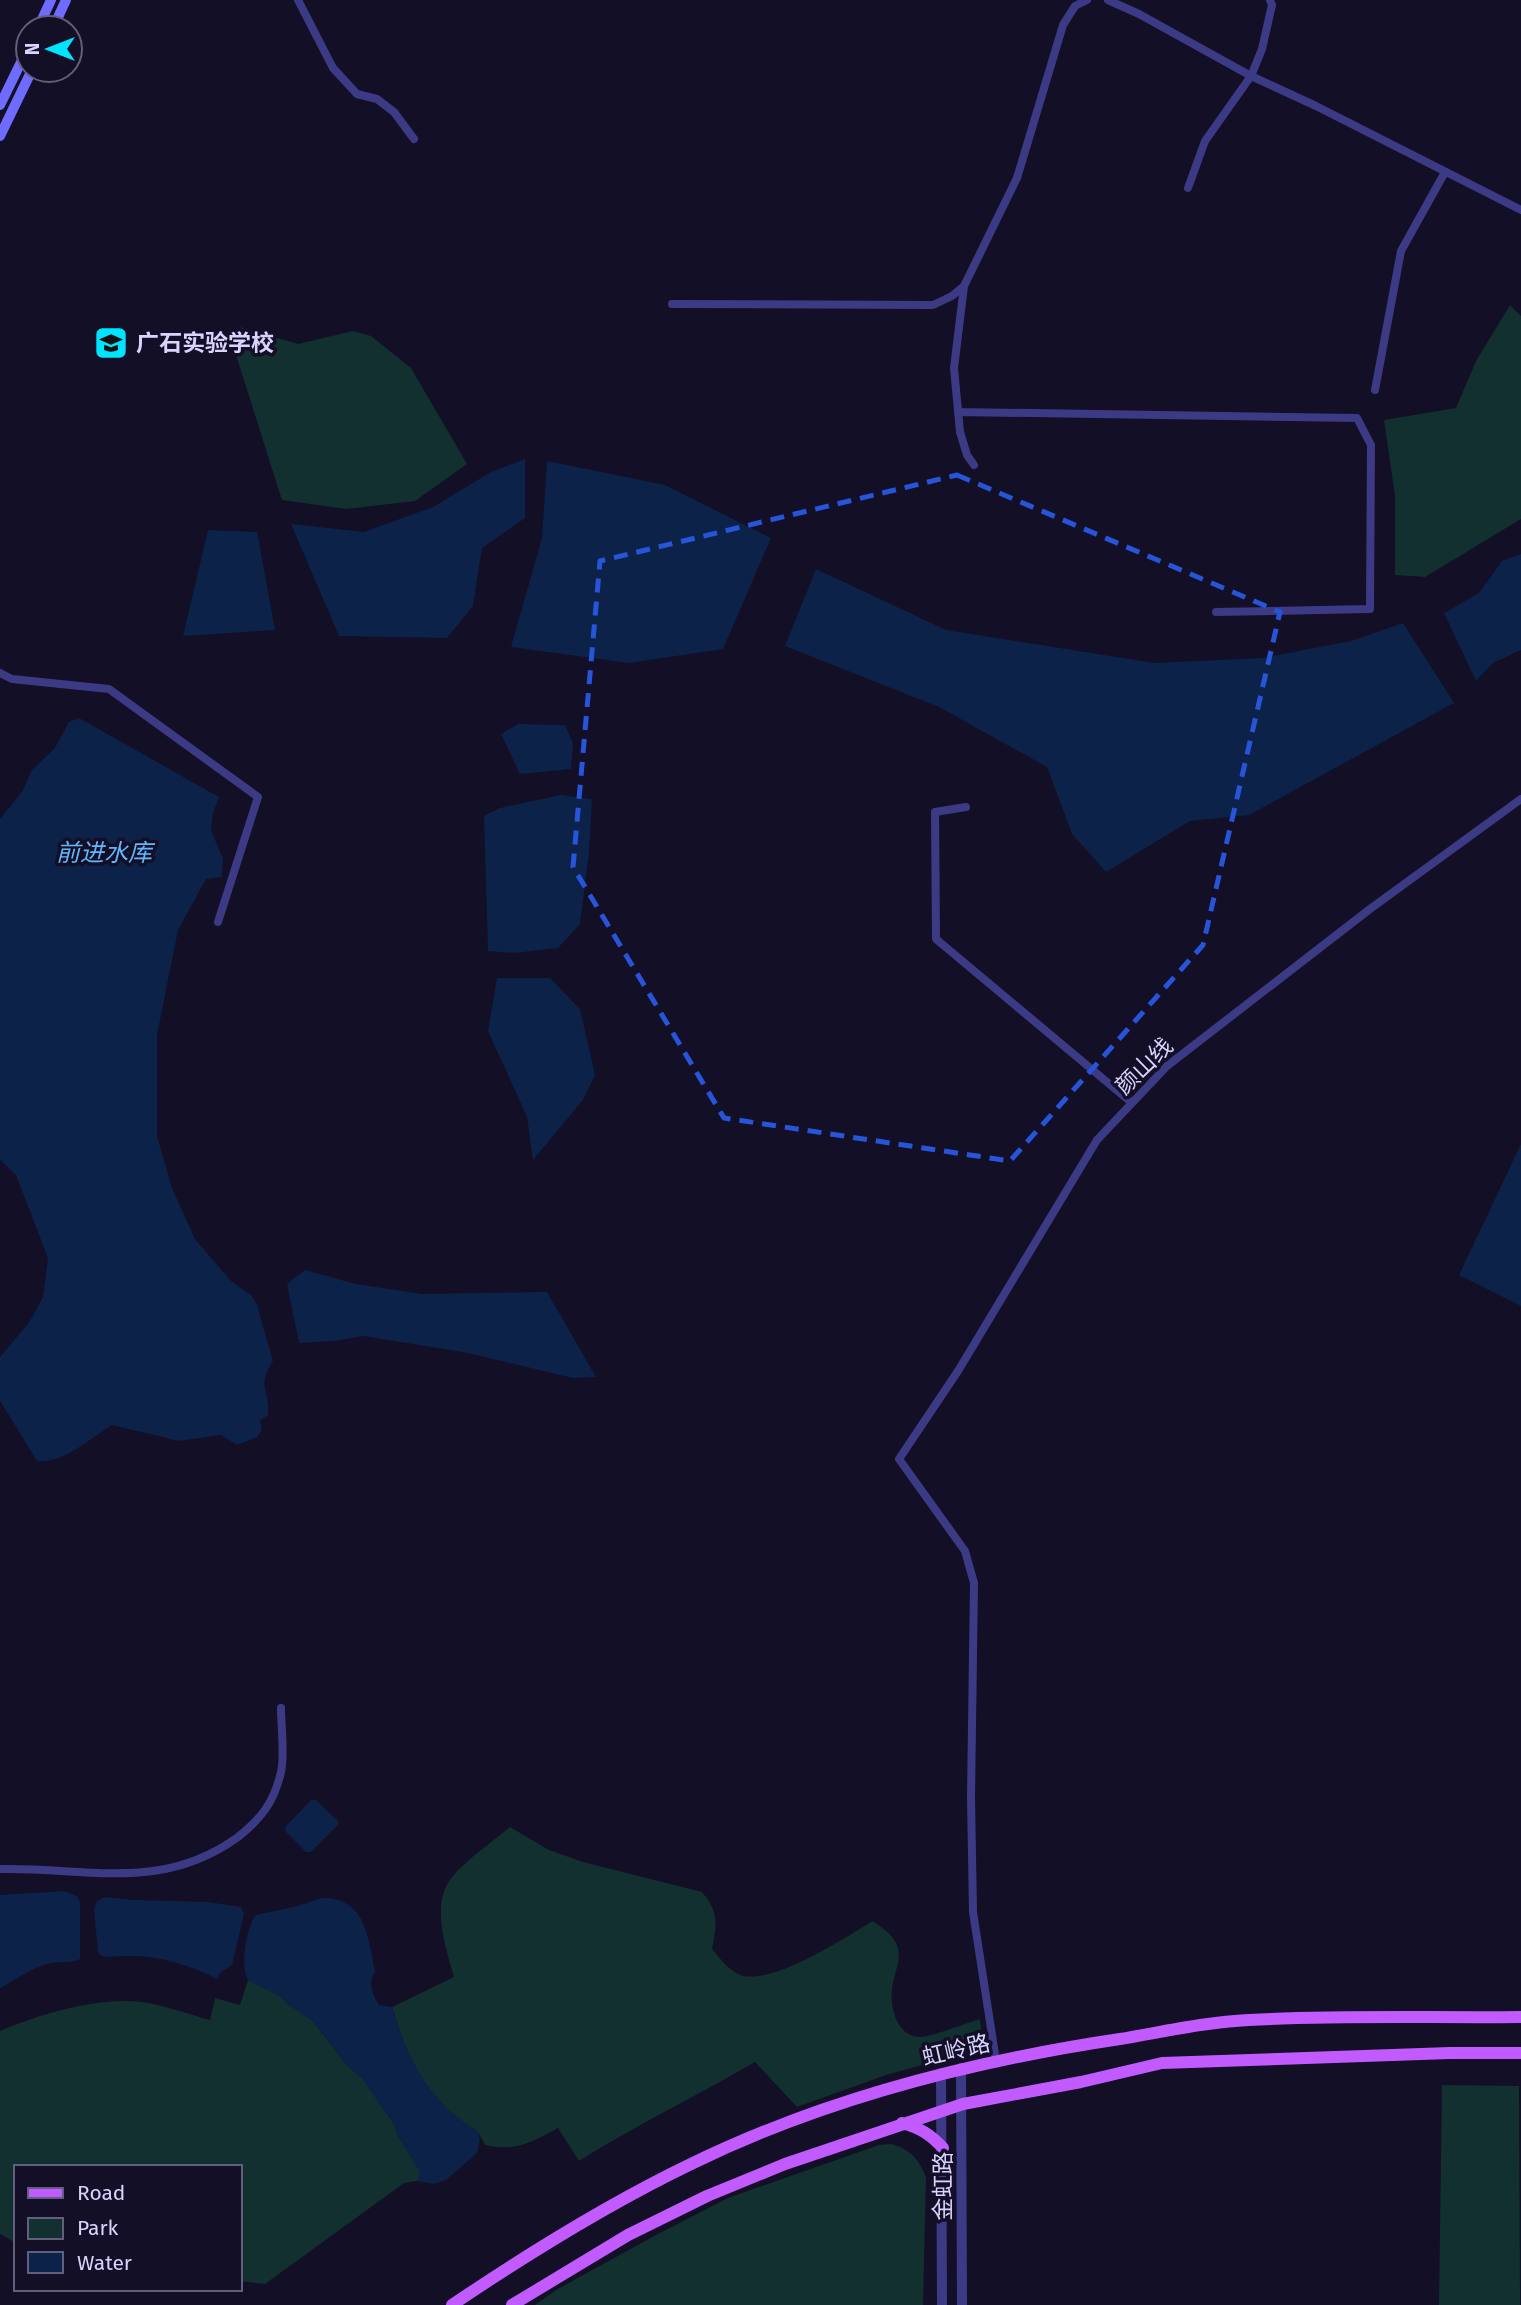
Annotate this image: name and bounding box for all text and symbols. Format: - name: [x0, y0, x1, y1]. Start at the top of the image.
- north arrow: [14, 14, 84, 84]
- text: N: [21, 43, 44, 55]
- school or university icon: 广石实验学校: [92, 324, 130, 362]
- place label: 广石实验学校: [136, 329, 274, 357]
- water label: 前进水库: [56, 839, 156, 867]
- street label: 颜山线: [1109, 1032, 1179, 1100]
- street label: 虹岭路: [919, 2029, 993, 2071]
- street label: 金虹路: [929, 2152, 957, 2221]
- legend: [14, 2165, 242, 2291]
- text: Road: [77, 2180, 125, 2206]
- text: Park: [77, 2215, 119, 2241]
- text: Water: [77, 2250, 132, 2276]

